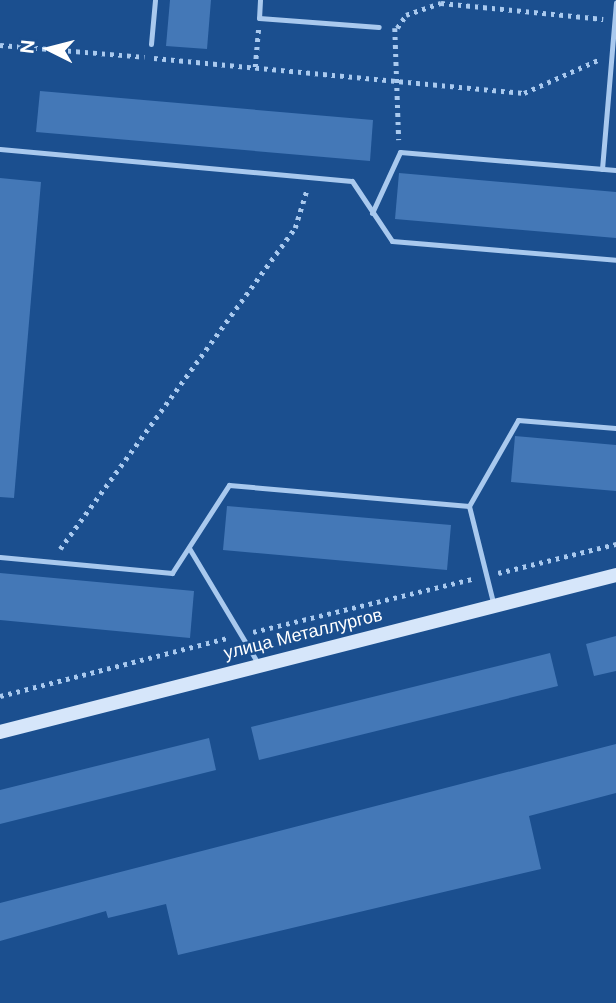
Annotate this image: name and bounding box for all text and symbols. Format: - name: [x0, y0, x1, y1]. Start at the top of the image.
- north arrow: [14, 14, 84, 84]
- text: N: [14, 39, 41, 55]
- street label: улица Металлургов: [222, 604, 384, 664]

